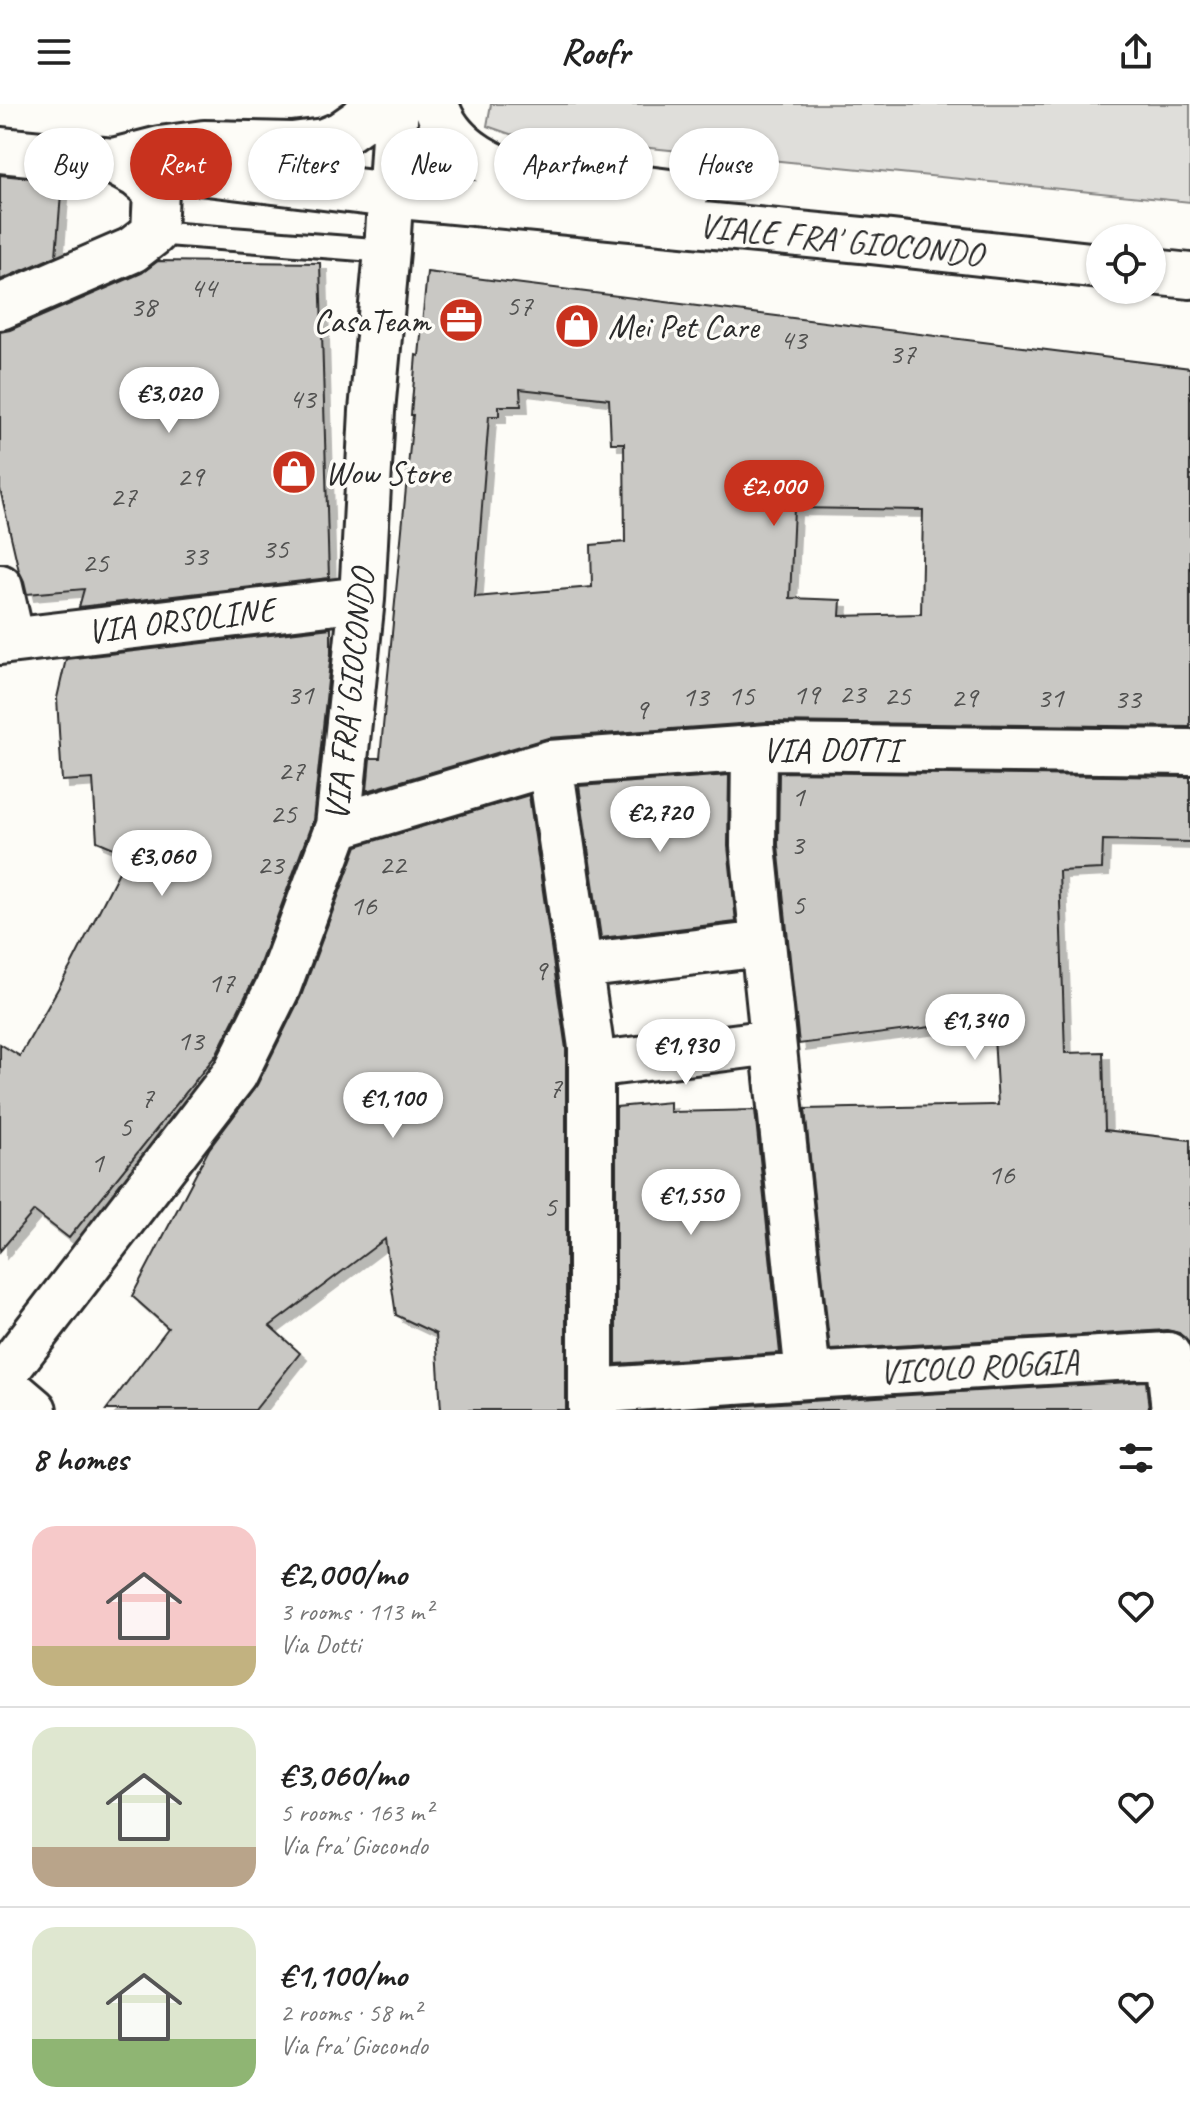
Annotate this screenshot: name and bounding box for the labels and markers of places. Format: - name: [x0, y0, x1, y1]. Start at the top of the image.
- office icon: CasaTeam: [437, 296, 485, 344]
- place label: CasaTeam: [313, 299, 432, 342]
- shop icon: Mei Pet Care: [553, 302, 601, 350]
- place label: Mei Pet Care: [608, 305, 761, 348]
- pin: €3,020: [104, 367, 234, 435]
- shop icon: Wow Store: [270, 448, 318, 496]
- place label: Wow Store: [325, 451, 452, 494]
- pin: €2,000: [709, 460, 839, 528]
- pin: €2,720: [595, 786, 725, 854]
- pin: €3,060: [97, 830, 227, 898]
- pin: €1,340: [910, 994, 1040, 1062]
- pin: €1,930: [621, 1019, 751, 1087]
- pin: €1,100: [328, 1072, 458, 1140]
- pin: €1,550: [626, 1169, 756, 1237]

